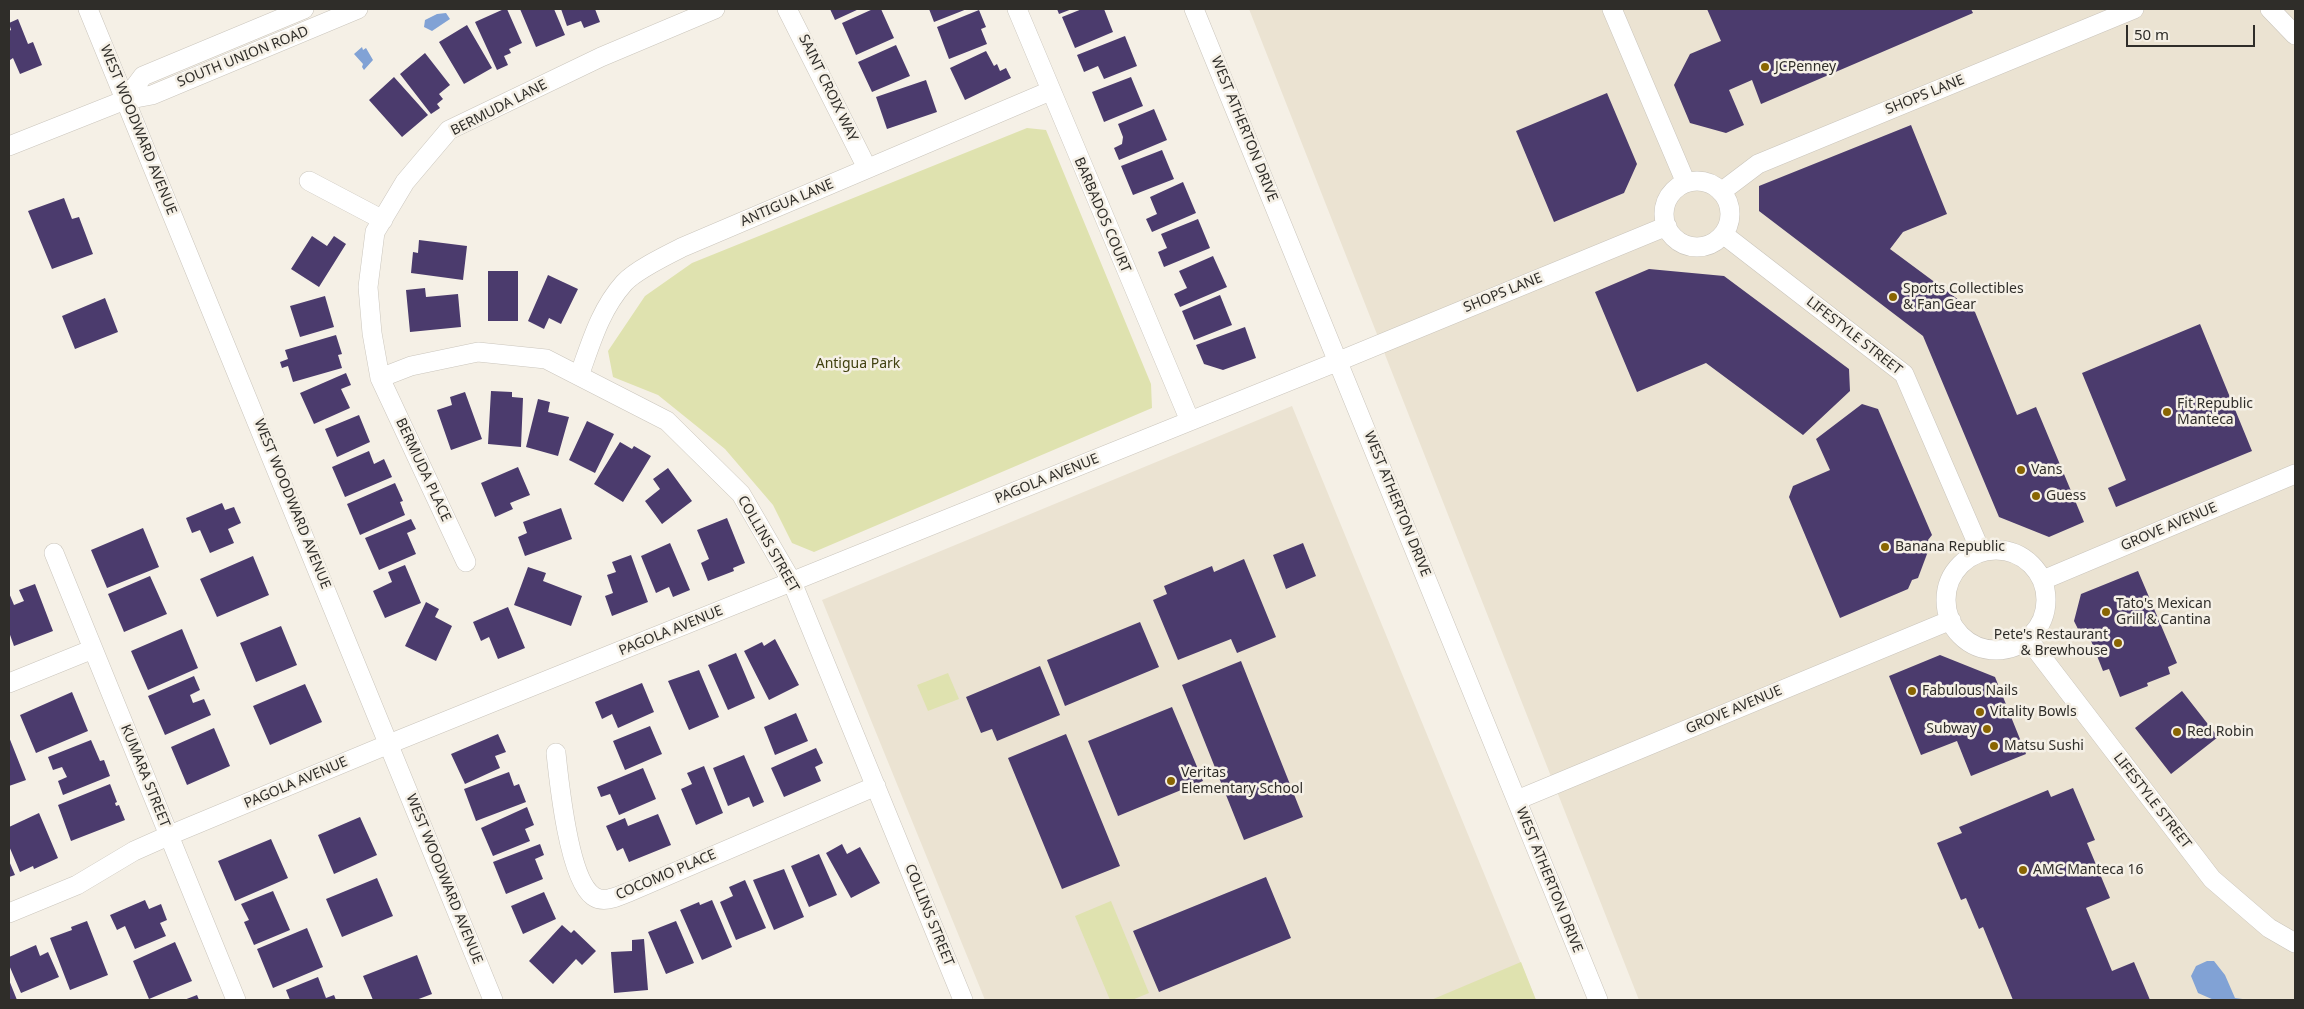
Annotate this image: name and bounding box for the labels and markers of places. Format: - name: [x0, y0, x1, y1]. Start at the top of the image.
- place label: JCPenney: [1775, 59, 1836, 75]
- marker: JCPenney: [1759, 61, 1771, 73]
- place label: Sports Collectibles & Fan Gear: [1903, 281, 2024, 314]
- marker: Sports Collectibles & Fan Gear: [1887, 291, 1899, 303]
- place label: Fit Republic Manteca: [2177, 396, 2253, 428]
- marker: Fit Republic Manteca: [2161, 406, 2173, 418]
- place label: Vans: [2031, 462, 2062, 478]
- marker: Vans: [2015, 464, 2027, 476]
- place label: Guess: [2046, 488, 2086, 504]
- marker: Guess: [2030, 490, 2042, 502]
- place label: Banana Republic: [1895, 539, 2005, 555]
- marker: Banana Republic: [1879, 541, 1891, 553]
- place label: Tato's Mexican Grill & Cantina: [2116, 596, 2212, 628]
- marker: Tato's Mexican Grill & Cantina: [2100, 606, 2112, 618]
- place label: Pete's Restaurant & Brewhouse: [1994, 627, 2108, 660]
- marker: Pete's Restaurant & Brewhouse: [2112, 637, 2124, 649]
- place label: Fabulous Nails: [1922, 683, 2018, 699]
- marker: Fabulous Nails: [1906, 685, 1918, 697]
- place label: Vitality Bowls: [1990, 704, 2077, 720]
- marker: Vitality Bowls: [1974, 706, 1986, 718]
- place label: Subway: [1926, 721, 1977, 737]
- marker: Subway: [1981, 723, 1993, 735]
- place label: Red Robin: [2187, 724, 2254, 740]
- marker: Red Robin: [2171, 726, 2183, 738]
- place label: Matsu Sushi: [2004, 738, 2084, 754]
- marker: Matsu Sushi: [1988, 740, 2000, 752]
- place label: Veritas Elementary School: [1181, 765, 1303, 798]
- marker: Veritas Elementary School: [1165, 775, 1177, 787]
- place label: AMC Manteca 16: [2033, 862, 2144, 878]
- marker: AMC Manteca 16: [2017, 864, 2029, 876]

